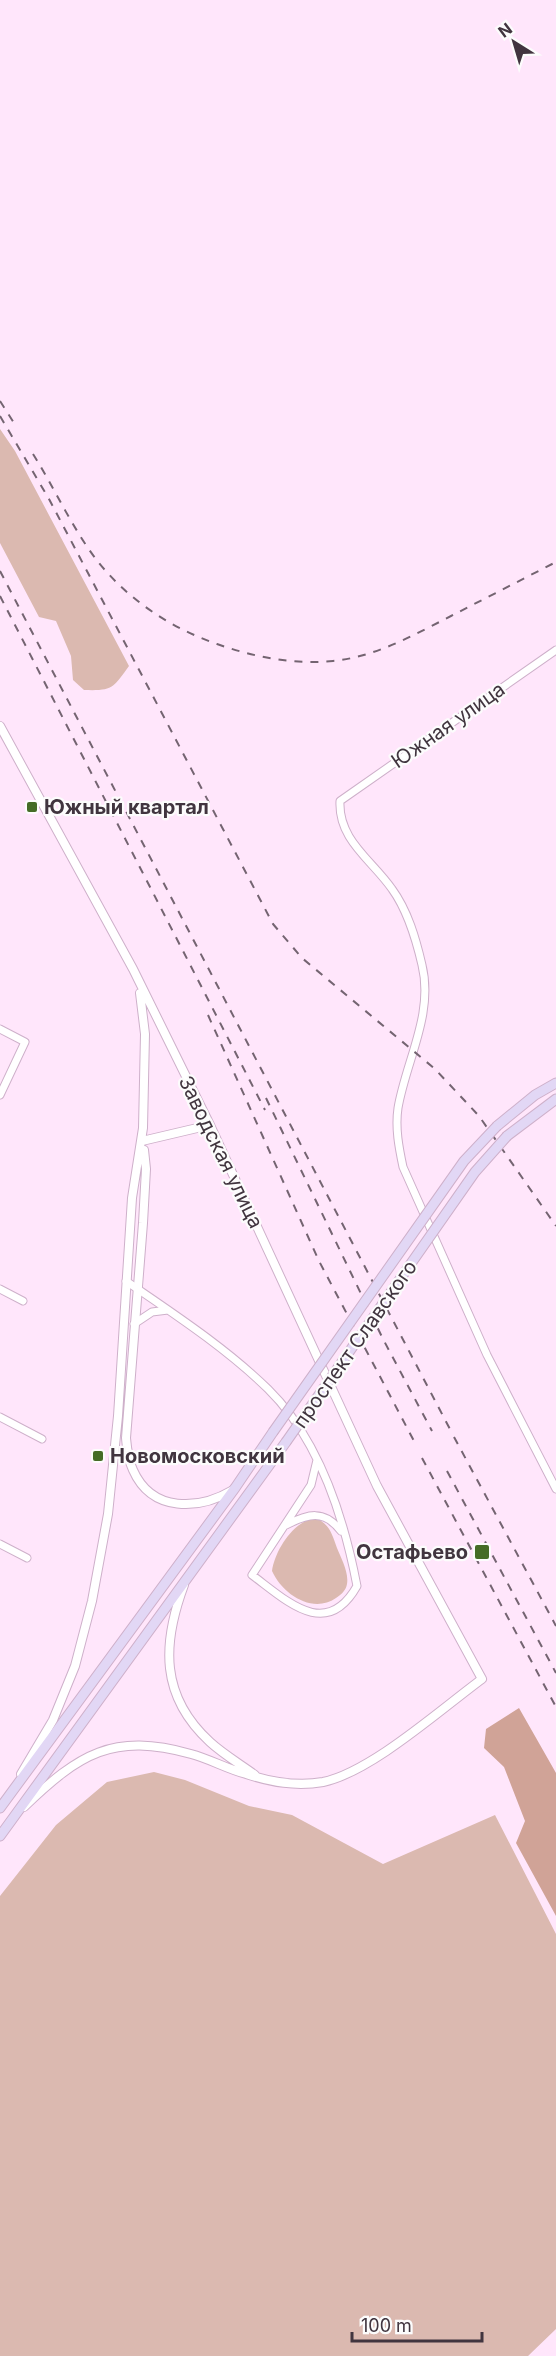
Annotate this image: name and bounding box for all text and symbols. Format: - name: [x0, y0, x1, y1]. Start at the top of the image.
- north arrow: [484, 12, 544, 72]
- text: N: [494, 18, 516, 42]
- street label: Южная улица: [387, 677, 509, 773]
- place label: Южный квартал: [44, 795, 209, 819]
- marker: Южный квартал: [25, 800, 39, 814]
- street label: Заводская улица: [174, 1072, 268, 1232]
- street label: проспект Славского: [288, 1255, 422, 1433]
- place label: Новомосковский: [110, 1444, 285, 1468]
- marker: Новомосковский: [91, 1449, 105, 1463]
- place label: Остафьево: [356, 1540, 468, 1564]
- marker: Остафьево: [473, 1543, 491, 1561]
- scale bar: [352, 2305, 482, 2343]
- text: 100 m: [361, 2315, 412, 2336]

